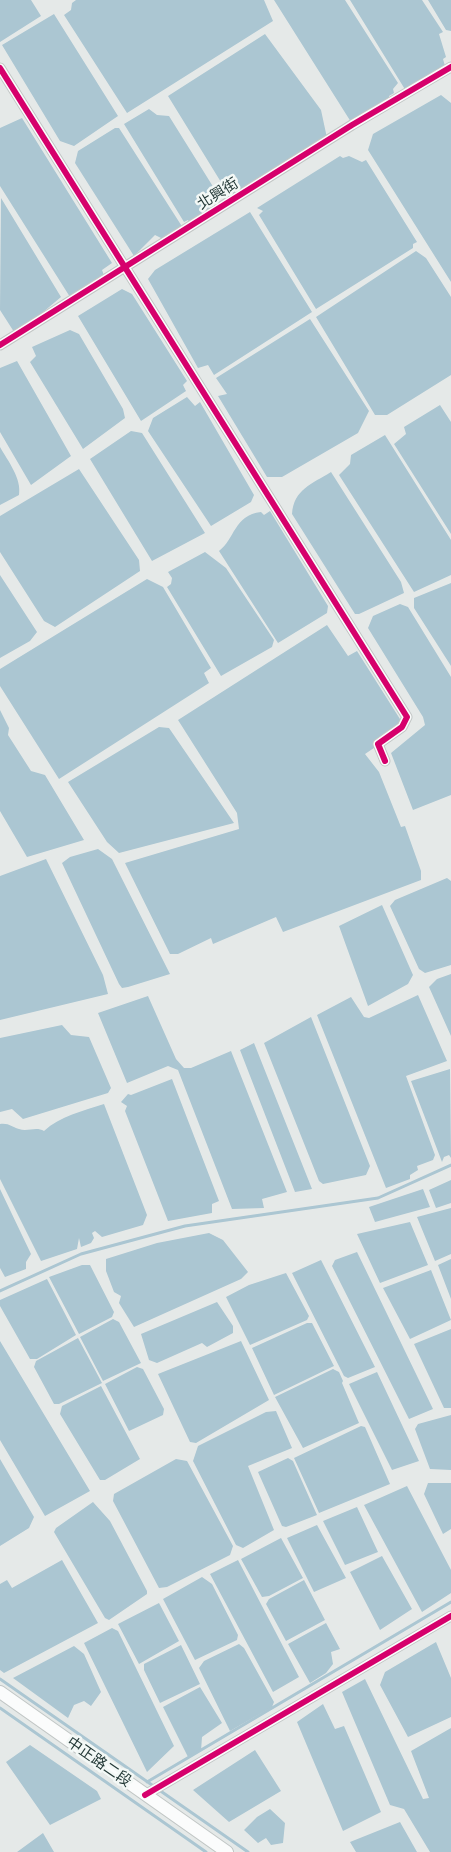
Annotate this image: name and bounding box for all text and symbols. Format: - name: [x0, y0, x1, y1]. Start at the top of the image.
- street label: 北興街: [194, 174, 242, 214]
- street label: 中正路二段: [63, 1733, 135, 1791]

